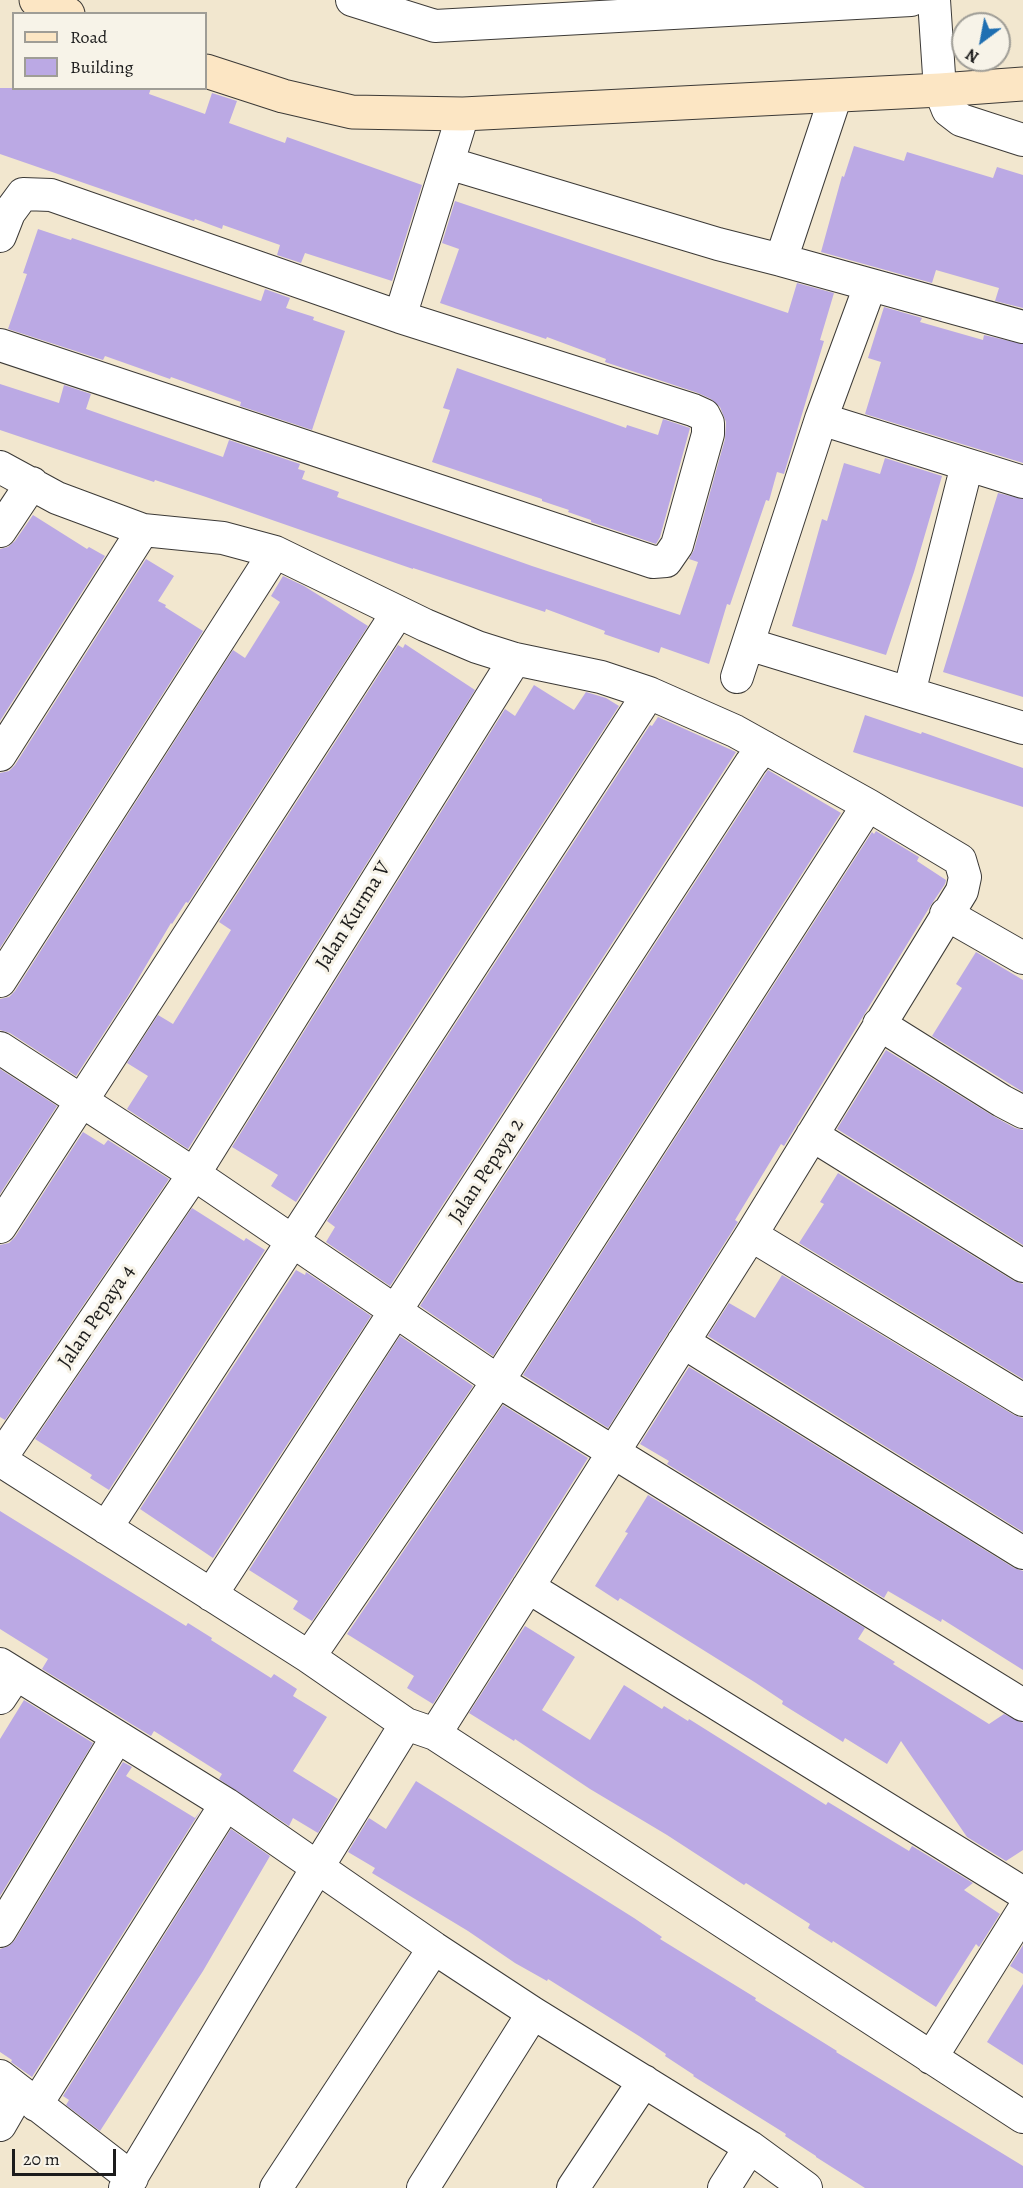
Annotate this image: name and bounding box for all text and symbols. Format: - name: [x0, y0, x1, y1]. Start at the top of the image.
- legend: [12, 12, 207, 90]
- north arrow: [951, 12, 1011, 72]
- text: Road: [70, 25, 107, 49]
- text: N: [962, 43, 983, 68]
- text: Building: [70, 55, 134, 79]
- street label: Jalan Kurma V: [311, 857, 397, 975]
- street label: Jalan Pepaya 2: [444, 1114, 530, 1228]
- street label: Jalan Pepaya 4: [53, 1260, 141, 1374]
- scale bar: [15, 2137, 118, 2175]
- text: 20 m: [23, 2147, 60, 2171]

